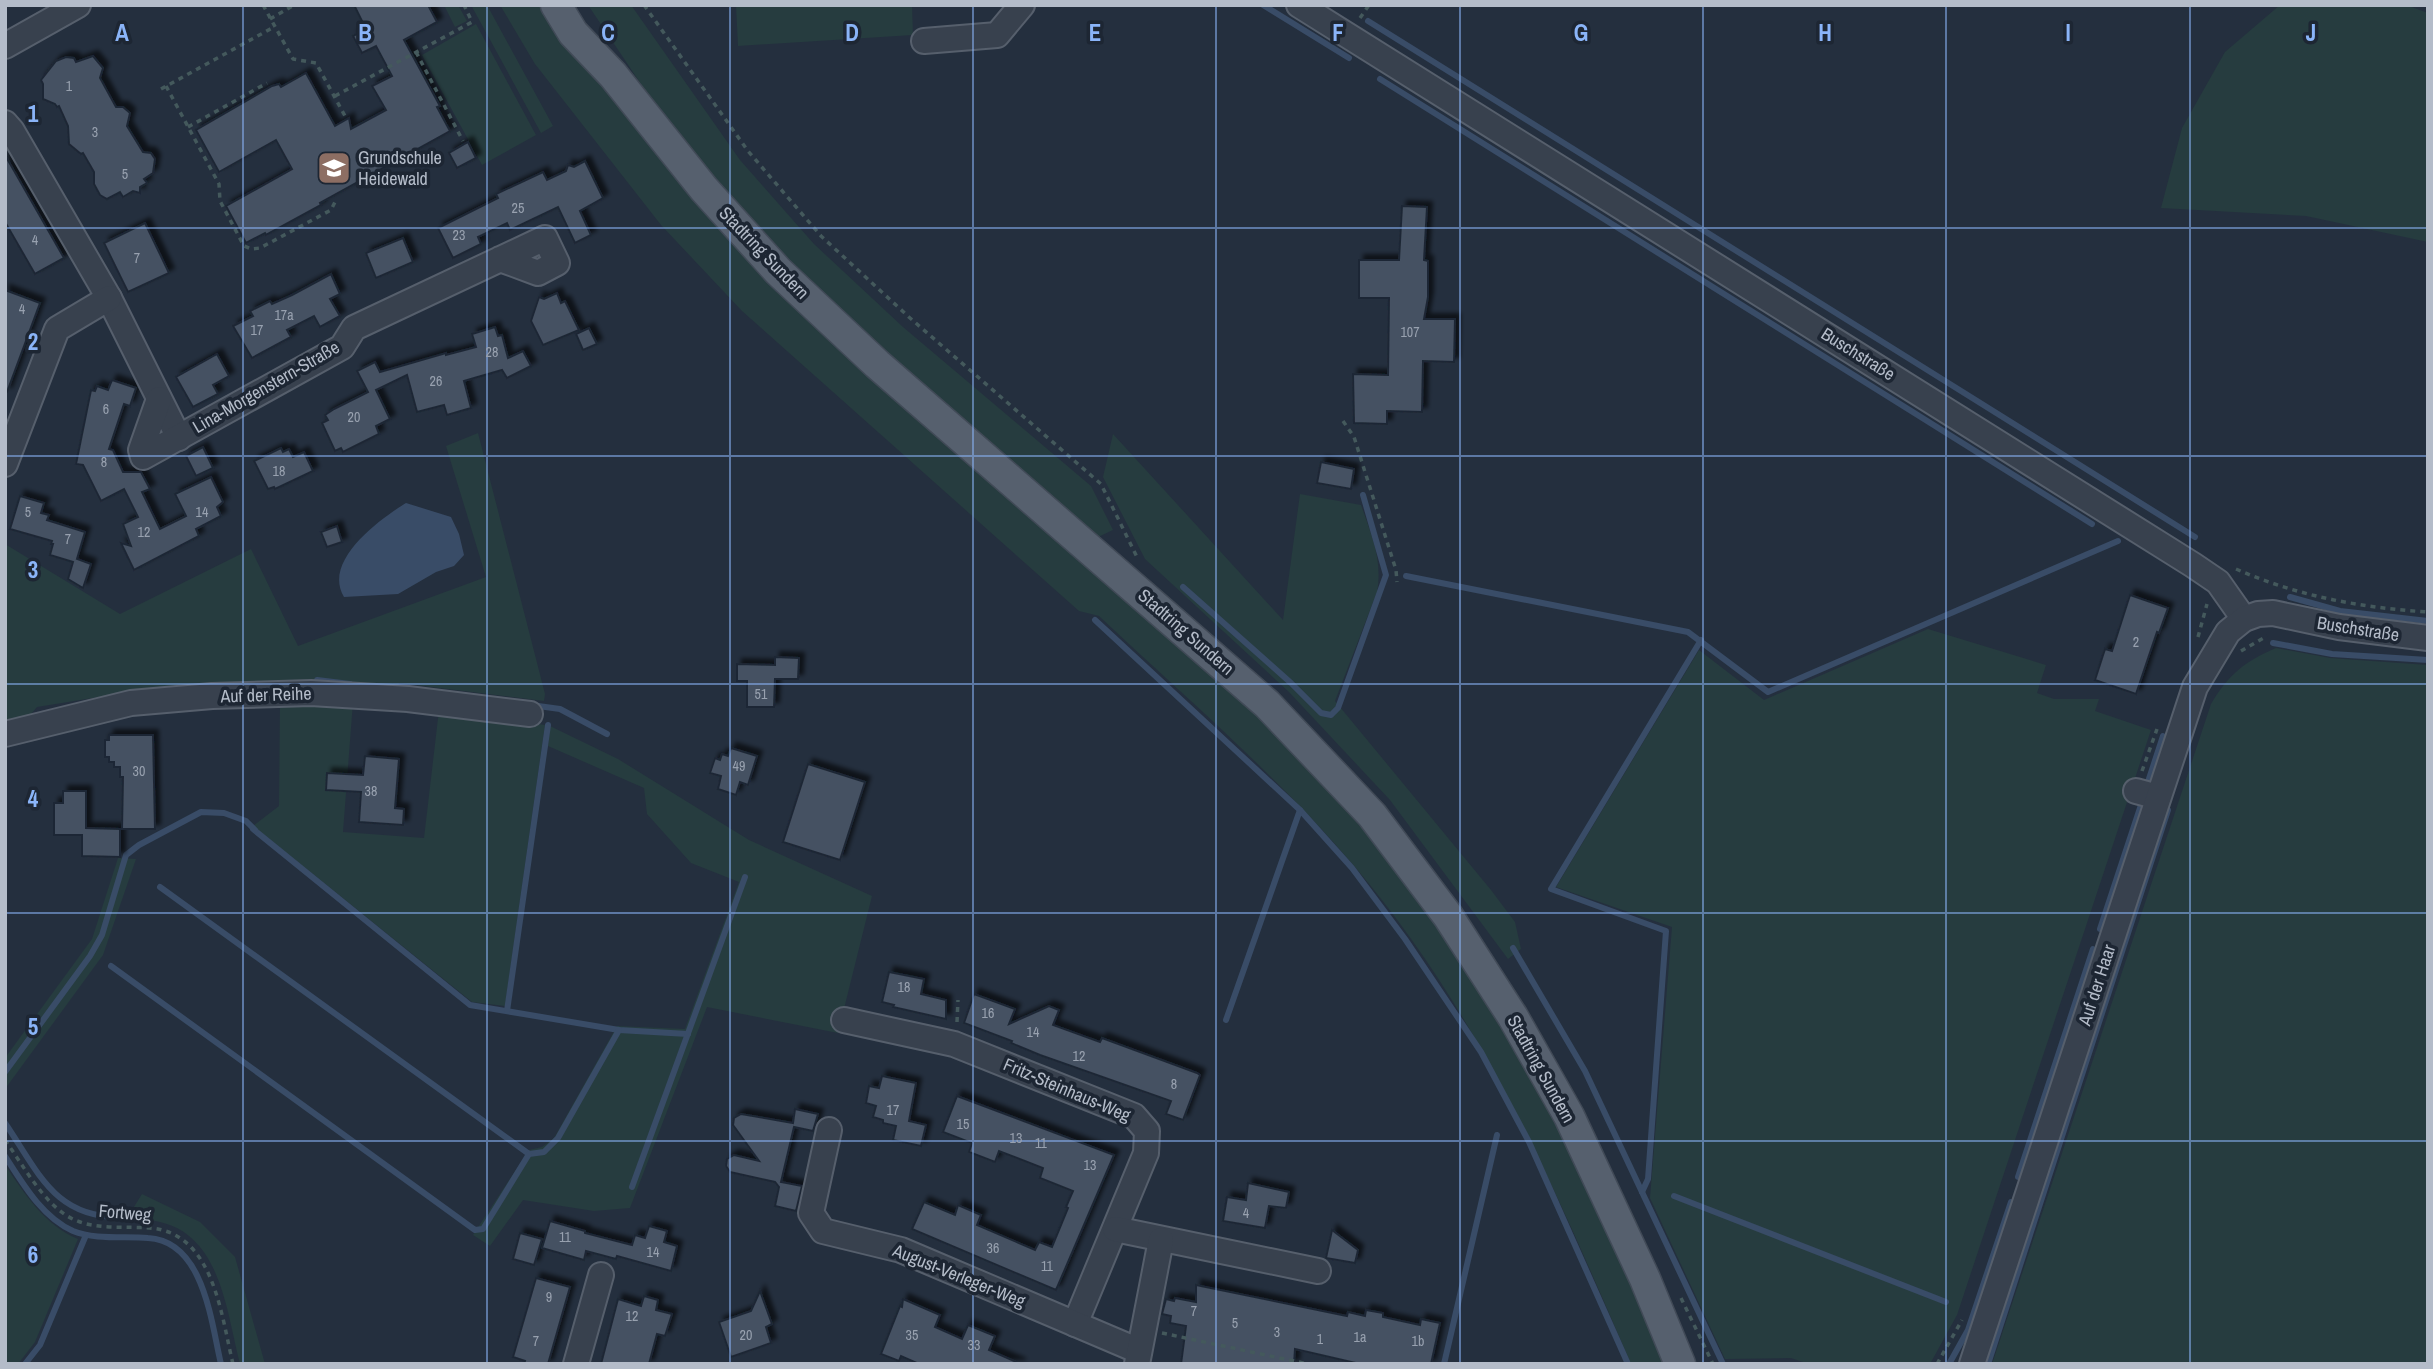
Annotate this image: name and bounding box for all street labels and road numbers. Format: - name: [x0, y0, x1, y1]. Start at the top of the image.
- street label: Stadtring Sundern: [714, 201, 815, 304]
- street label: Buschstraße: [1817, 321, 1900, 386]
- street label: Lina-Morgenstern-Straße: [188, 334, 344, 439]
- street label: Stadtring Sundern: [1133, 583, 1240, 680]
- street label: Buschstraße: [2315, 610, 2401, 647]
- street label: Auf der Reihe: [219, 680, 312, 709]
- street label: Auf der Haar: [2071, 941, 2121, 1029]
- street label: Stadtring Sundern: [1501, 1010, 1581, 1127]
- street label: Fritz-Steinhaus-Weg: [1000, 1051, 1135, 1128]
- street label: Fortweg: [98, 1198, 153, 1227]
- street label: August-Verleger-Weg: [888, 1237, 1030, 1314]

